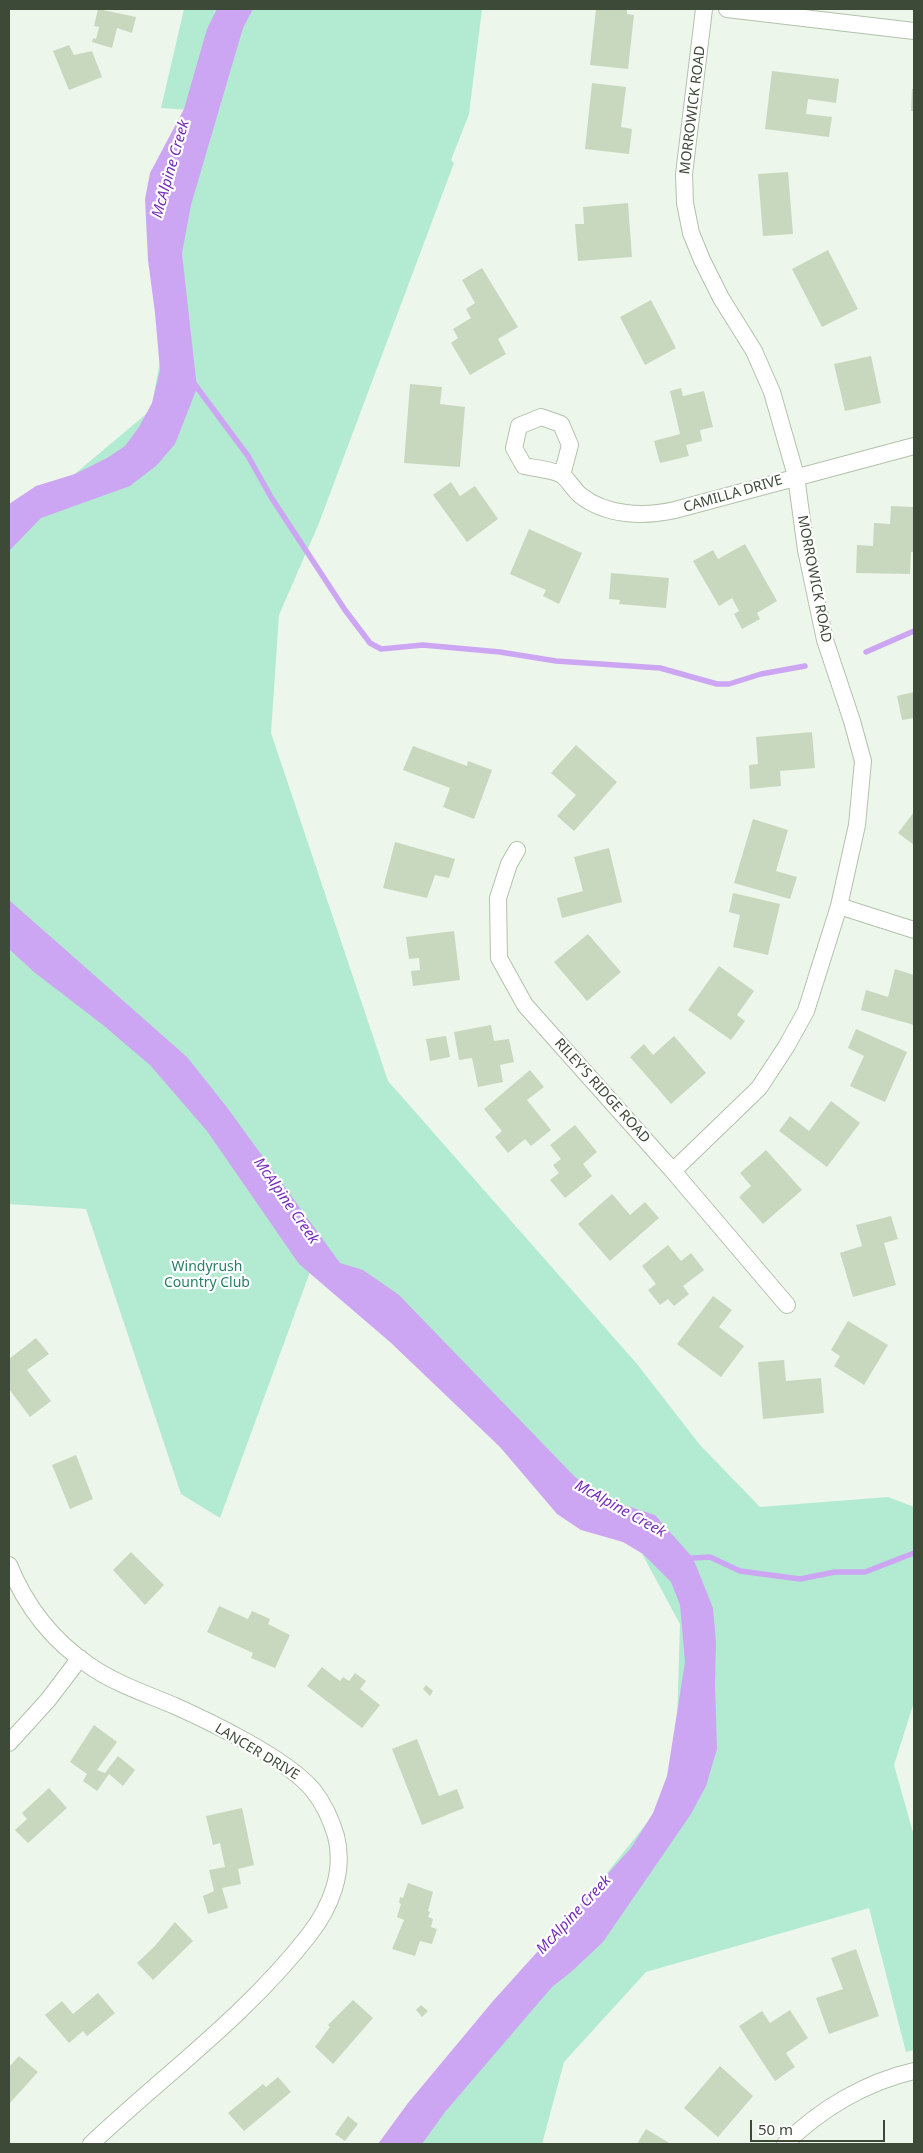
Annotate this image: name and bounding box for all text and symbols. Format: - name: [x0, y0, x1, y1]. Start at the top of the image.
- street label: MORROWICK ROAD: [677, 45, 709, 175]
- water label: McAlpine Creek: [148, 118, 194, 220]
- street label: CAMILLA DRIVE: [681, 472, 785, 516]
- street label: MORROWICK ROAD: [793, 514, 835, 644]
- street label: RILEY'S RIDGE ROAD: [551, 1035, 653, 1147]
- water label: McAlpine Creek: [250, 1154, 322, 1248]
- park label: Windyrush Country Club: [164, 1259, 250, 1292]
- water label: McAlpine Creek: [571, 1477, 669, 1541]
- street label: LANCER DRIVE: [212, 1720, 302, 1784]
- water label: McAlpine Creek: [533, 1872, 615, 1958]
- scale bar: [753, 2110, 888, 2142]
- text: 50 m: [758, 2119, 793, 2139]

